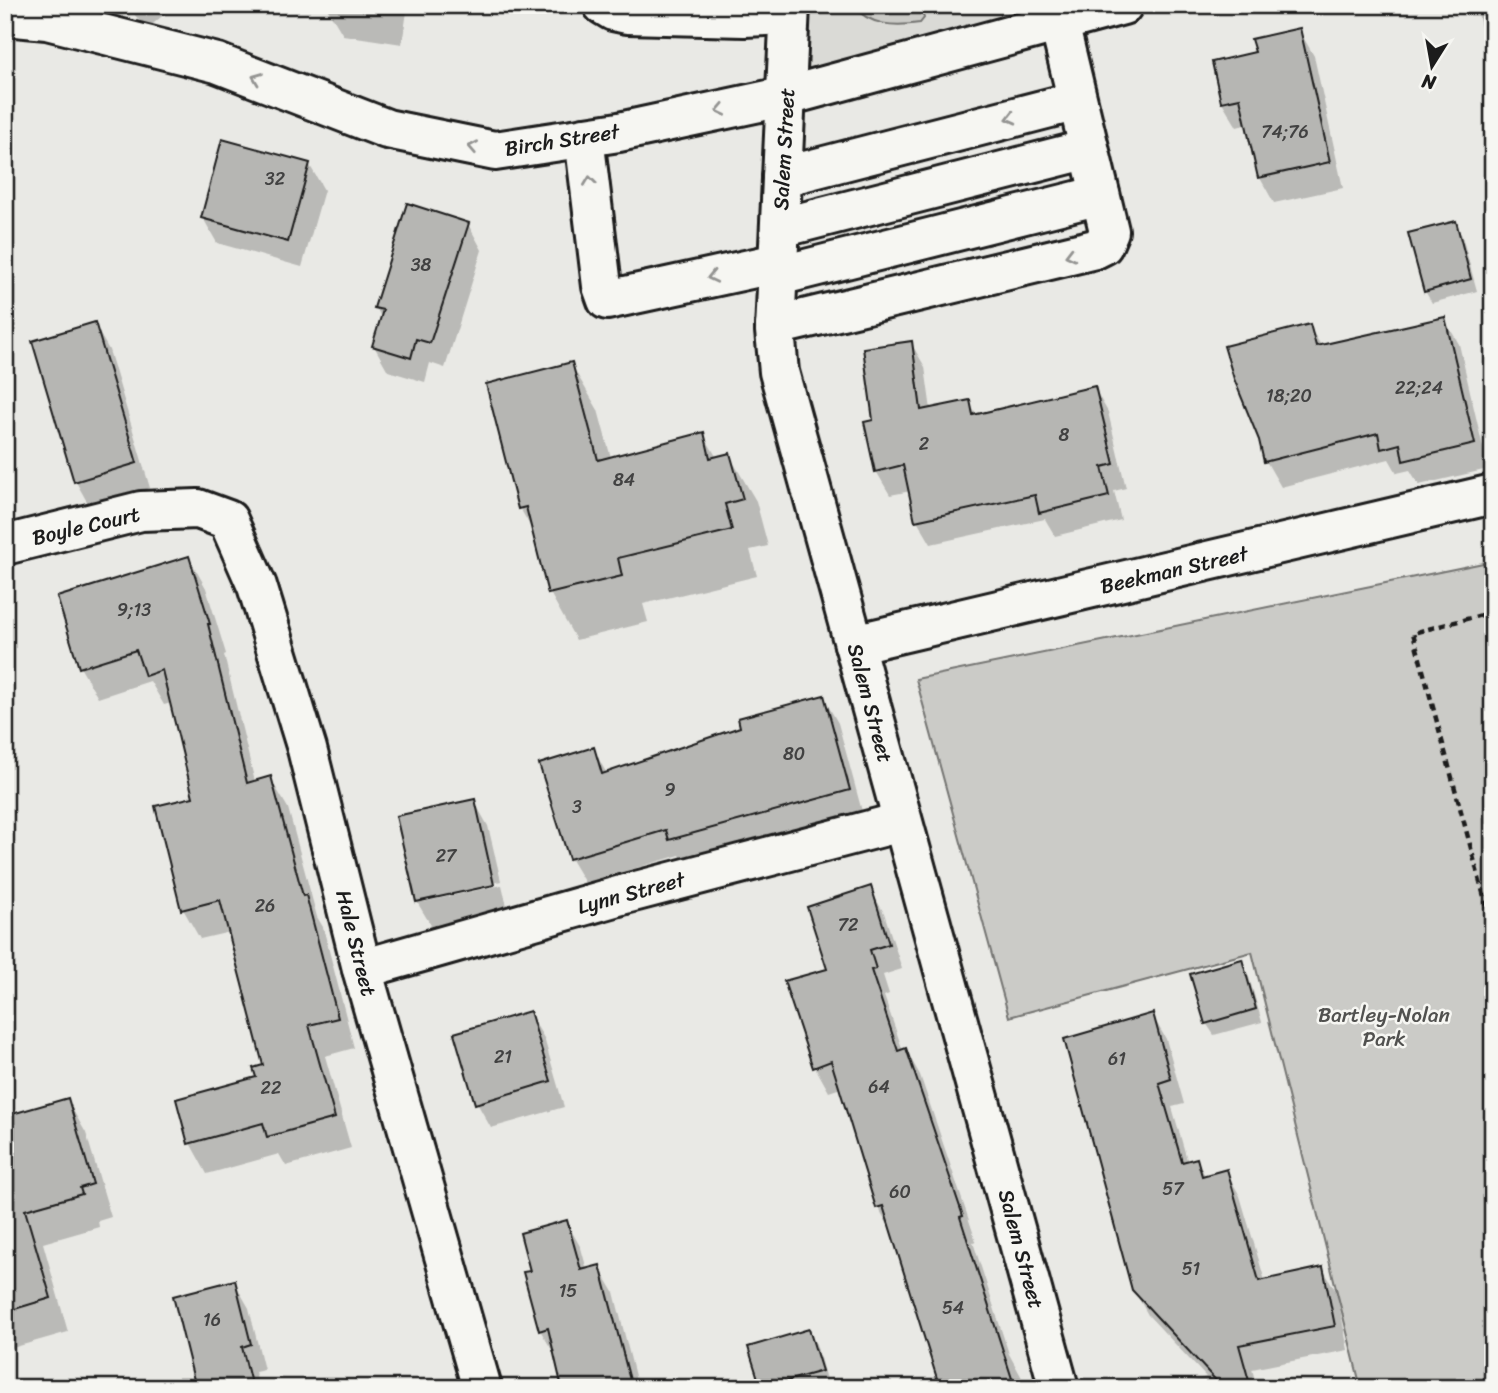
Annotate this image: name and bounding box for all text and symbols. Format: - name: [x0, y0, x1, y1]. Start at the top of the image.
- north arrow: [1396, 32, 1466, 102]
- text: N: [1418, 65, 1439, 100]
- one-way arrow: [251, 72, 263, 86]
- street label: Salem Street: [762, 87, 806, 211]
- one-way arrow: [715, 101, 727, 116]
- one-way arrow: [1005, 110, 1017, 124]
- street label: Birch Street: [502, 112, 624, 168]
- house number: 74;76: [1261, 116, 1309, 148]
- one-way arrow: [467, 140, 479, 155]
- house number: 32: [265, 163, 285, 195]
- one-way arrow: [583, 176, 598, 187]
- one-way arrow: [1064, 247, 1076, 261]
- house number: 38: [411, 249, 432, 281]
- one-way arrow: [706, 269, 718, 283]
- house number: 22;24: [1395, 372, 1443, 404]
- house number: 18;20: [1266, 380, 1312, 412]
- house number: 8: [1059, 419, 1070, 451]
- house number: 2: [919, 428, 929, 460]
- house number: 84: [613, 464, 635, 496]
- street label: Boyle Court: [28, 495, 144, 557]
- street label: Beekman Street: [1096, 534, 1253, 605]
- house number: 9;13: [117, 594, 151, 626]
- street label: Salem Street: [836, 639, 904, 767]
- house number: 80: [783, 738, 805, 770]
- house number: 9: [664, 774, 676, 806]
- house number: 3: [572, 791, 582, 823]
- house number: 27: [436, 840, 458, 872]
- street label: Lynn Street: [573, 860, 690, 926]
- street label: Hale Street: [324, 886, 388, 1000]
- house number: 26: [255, 890, 275, 922]
- house number: 72: [838, 909, 858, 941]
- park label: Bartley-Nolan Park: [1318, 996, 1450, 1058]
- house number: 21: [494, 1041, 512, 1073]
- house number: 61: [1108, 1043, 1126, 1075]
- house number: 64: [868, 1071, 890, 1103]
- house number: 22: [261, 1072, 281, 1104]
- house number: 57: [1162, 1173, 1185, 1205]
- house number: 60: [889, 1176, 911, 1208]
- street label: Salem Street: [987, 1185, 1055, 1313]
- house number: 51: [1182, 1253, 1201, 1285]
- house number: 15: [559, 1275, 577, 1307]
- house number: 54: [942, 1292, 964, 1324]
- house number: 16: [203, 1304, 221, 1336]

